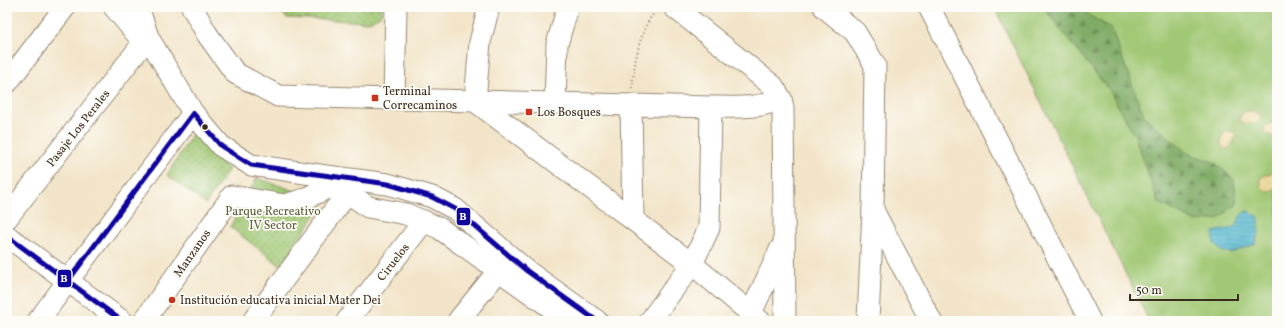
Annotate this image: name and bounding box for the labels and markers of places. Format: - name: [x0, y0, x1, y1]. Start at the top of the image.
- place label: Terminal Correcaminos: [383, 84, 457, 114]
- marker: Terminal Correcaminos: [370, 93, 380, 103]
- place label: Los Bosques: [537, 105, 601, 121]
- marker: Los Bosques: [524, 107, 534, 117]
- unlabelled marker: [200, 122, 210, 132]
- place label: Institución educativa inicial Mater Dei: [180, 293, 381, 309]
- marker: Institución educativa inicial Mater Dei: [167, 295, 177, 305]

